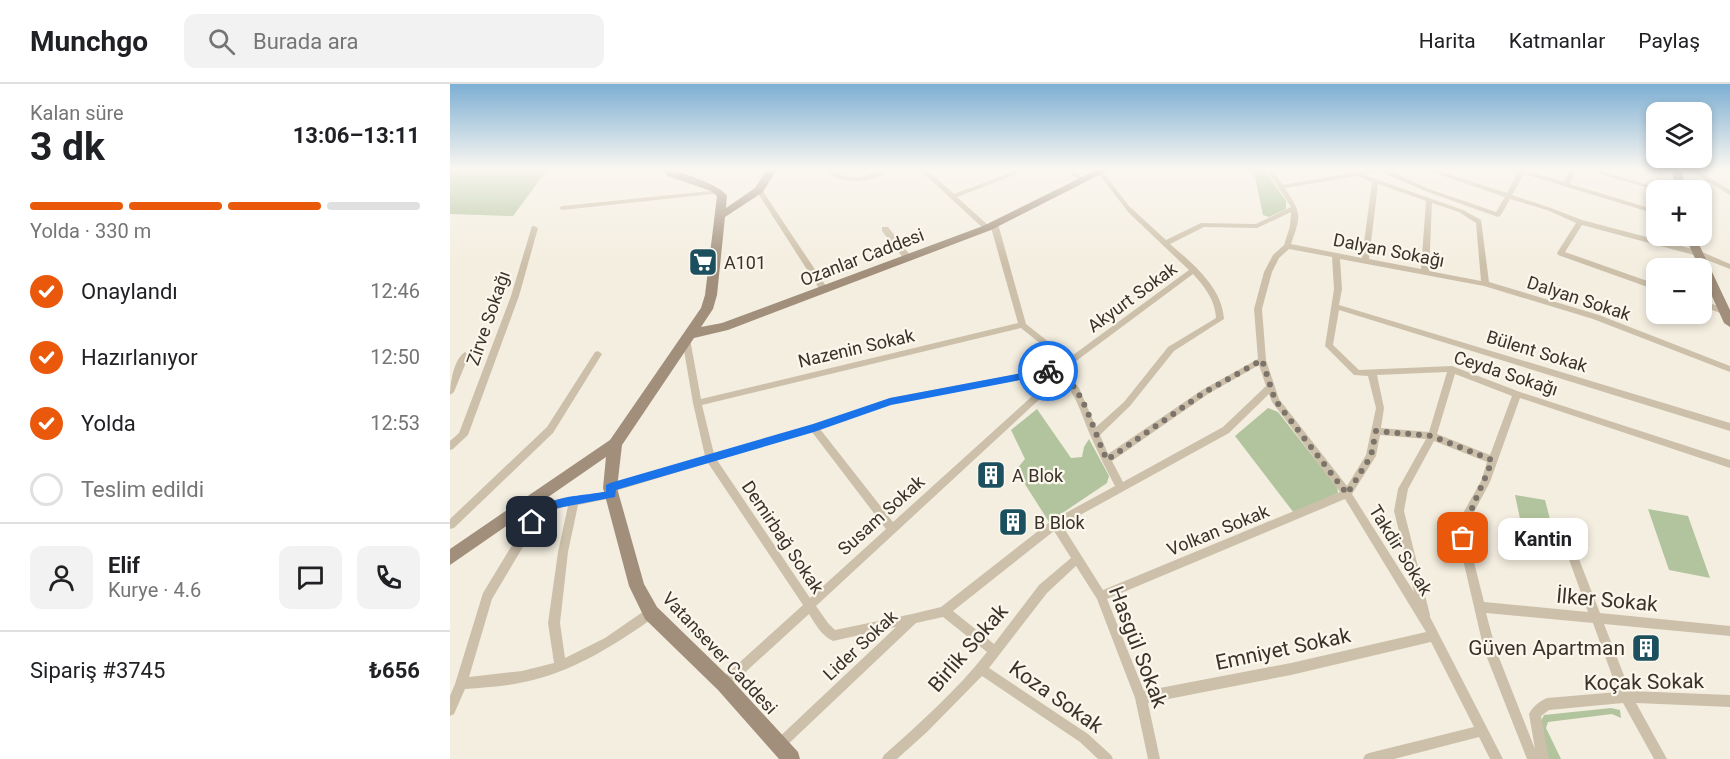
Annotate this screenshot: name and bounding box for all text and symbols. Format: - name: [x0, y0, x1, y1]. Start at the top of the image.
- search box: [184, 14, 604, 68]
- text: Munchgo: [30, 25, 148, 58]
- icon: search: [205, 25, 238, 58]
- text: Burada ara: [253, 29, 359, 54]
- text: Harita: [1419, 29, 1476, 53]
- text: Katmanlar: [1509, 29, 1605, 53]
- text: Paylaş: [1638, 29, 1700, 53]
- text: Kalan süre: [30, 101, 124, 125]
- map controls: [1646, 102, 1712, 324]
- button: layers: [1646, 102, 1712, 168]
- text: 13:06–13:11: [293, 123, 420, 148]
- text: 3 dk: [30, 124, 105, 170]
- button: +: [1646, 180, 1712, 246]
- text: Yolda · 330 m: [30, 219, 151, 243]
- street label: Ozanlar Caddesi: [797, 224, 927, 290]
- street label: Dalyan Sokağı: [1332, 229, 1446, 271]
- supermarket icon: A101: [687, 246, 719, 278]
- place label: A101: [724, 252, 766, 273]
- street label: Akyurt Sokak: [1083, 257, 1181, 336]
- button: −: [1646, 258, 1712, 324]
- street label: Zirve Sokağı: [462, 268, 514, 368]
- street label: Dalyan Sokak: [1525, 271, 1634, 325]
- icon: check: [30, 275, 63, 308]
- text: Onaylandı: [81, 279, 178, 304]
- text: 12:46: [370, 279, 420, 303]
- street label: Nazenin Sokak: [796, 324, 917, 372]
- street label: Bülent Sokak: [1484, 326, 1591, 377]
- icon: check: [30, 341, 63, 374]
- courier: [1018, 341, 1078, 401]
- text: Hazırlanıyor: [81, 345, 198, 370]
- text: 12:50: [370, 345, 420, 369]
- street label: Ceyda Sokağı: [1451, 346, 1561, 400]
- icon: bike: [1032, 355, 1065, 388]
- icon: check: [30, 407, 63, 440]
- text: Yolda: [81, 411, 136, 436]
- text: 12:53: [370, 411, 420, 435]
- building icon: A Blok: [975, 459, 1007, 491]
- place label: A Blok: [1012, 465, 1064, 486]
- street label: Susam Sokak: [833, 470, 929, 559]
- text: Teslim edildi: [81, 477, 204, 502]
- street label: Demirbağ Sokak: [738, 477, 829, 598]
- pin: [506, 496, 557, 547]
- street label: Volkan Sokak: [1164, 500, 1273, 560]
- street label: Takdir Sokak: [1365, 501, 1438, 600]
- icon: home: [515, 505, 548, 538]
- building icon: B Blok: [997, 506, 1029, 538]
- place label: B Blok: [1034, 512, 1086, 533]
- pin: [1437, 512, 1488, 563]
- callout: Kantin: [1499, 517, 1589, 559]
- icon: bag: [1446, 521, 1479, 554]
- text: Kantin: [1514, 527, 1572, 551]
- button: person: [30, 546, 93, 609]
- button: chat: [279, 546, 342, 609]
- button: phone: [357, 546, 420, 609]
- text: Elif: [108, 553, 140, 578]
- text: Kurye · 4.6: [108, 578, 201, 602]
- street label: Hasgül Sokak: [1104, 583, 1172, 711]
- street label: İlker Sokak: [1555, 584, 1659, 616]
- street label: Vatansever Caddesi: [658, 588, 782, 718]
- street label: Birlik Sokak: [923, 599, 1013, 697]
- street label: Lider Sokak: [819, 605, 902, 685]
- street label: Emniyet Sokak: [1213, 623, 1353, 675]
- building icon: Güven Apartman: [1630, 632, 1662, 664]
- place label: Güven Apartman: [1468, 636, 1625, 660]
- street label: Koza Sokak: [1005, 656, 1108, 738]
- text: Sipariş #3745: [30, 658, 165, 683]
- text: ₺656: [369, 658, 420, 683]
- street label: Koçak Sokak: [1584, 669, 1705, 695]

